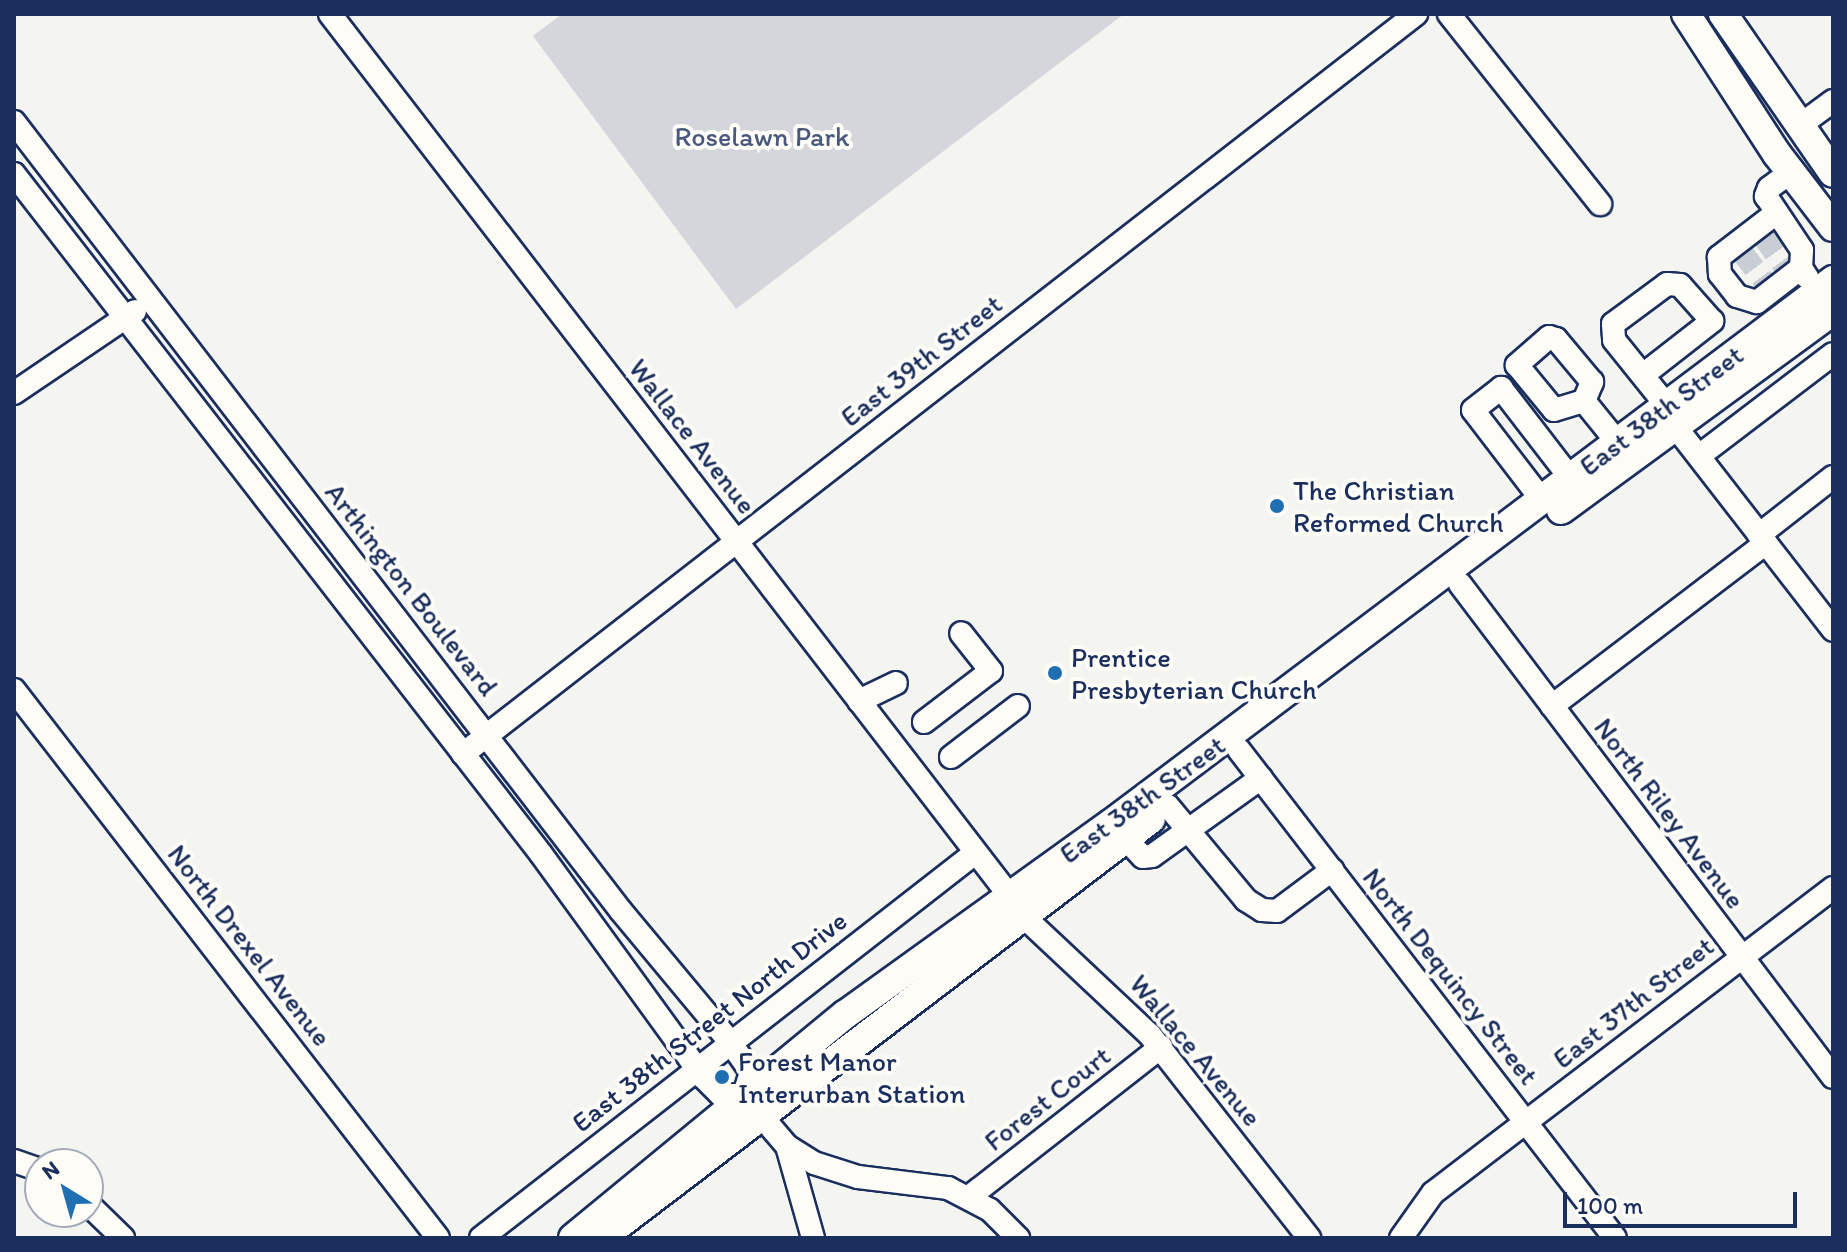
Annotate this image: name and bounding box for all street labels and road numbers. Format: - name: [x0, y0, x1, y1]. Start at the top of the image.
- street label: East 39th Street: [834, 287, 1008, 433]
- street label: East 38th Street: [1573, 338, 1749, 482]
- street label: Wallace Avenue: [622, 352, 764, 520]
- street label: Arthington Boulevard: [318, 476, 506, 702]
- street label: North Riley Avenue: [1588, 712, 1752, 914]
- street label: East 38th Street: [1053, 728, 1231, 870]
- street label: North Drexel Avenue: [161, 837, 339, 1053]
- street label: North Dequincy Street: [1356, 861, 1546, 1091]
- street label: East 38th Street North Drive: [565, 903, 853, 1139]
- street label: East 37th Street: [1546, 929, 1720, 1075]
- street label: Wallace Avenue: [1123, 967, 1269, 1133]
- street label: Forest Court: [977, 1038, 1117, 1158]

